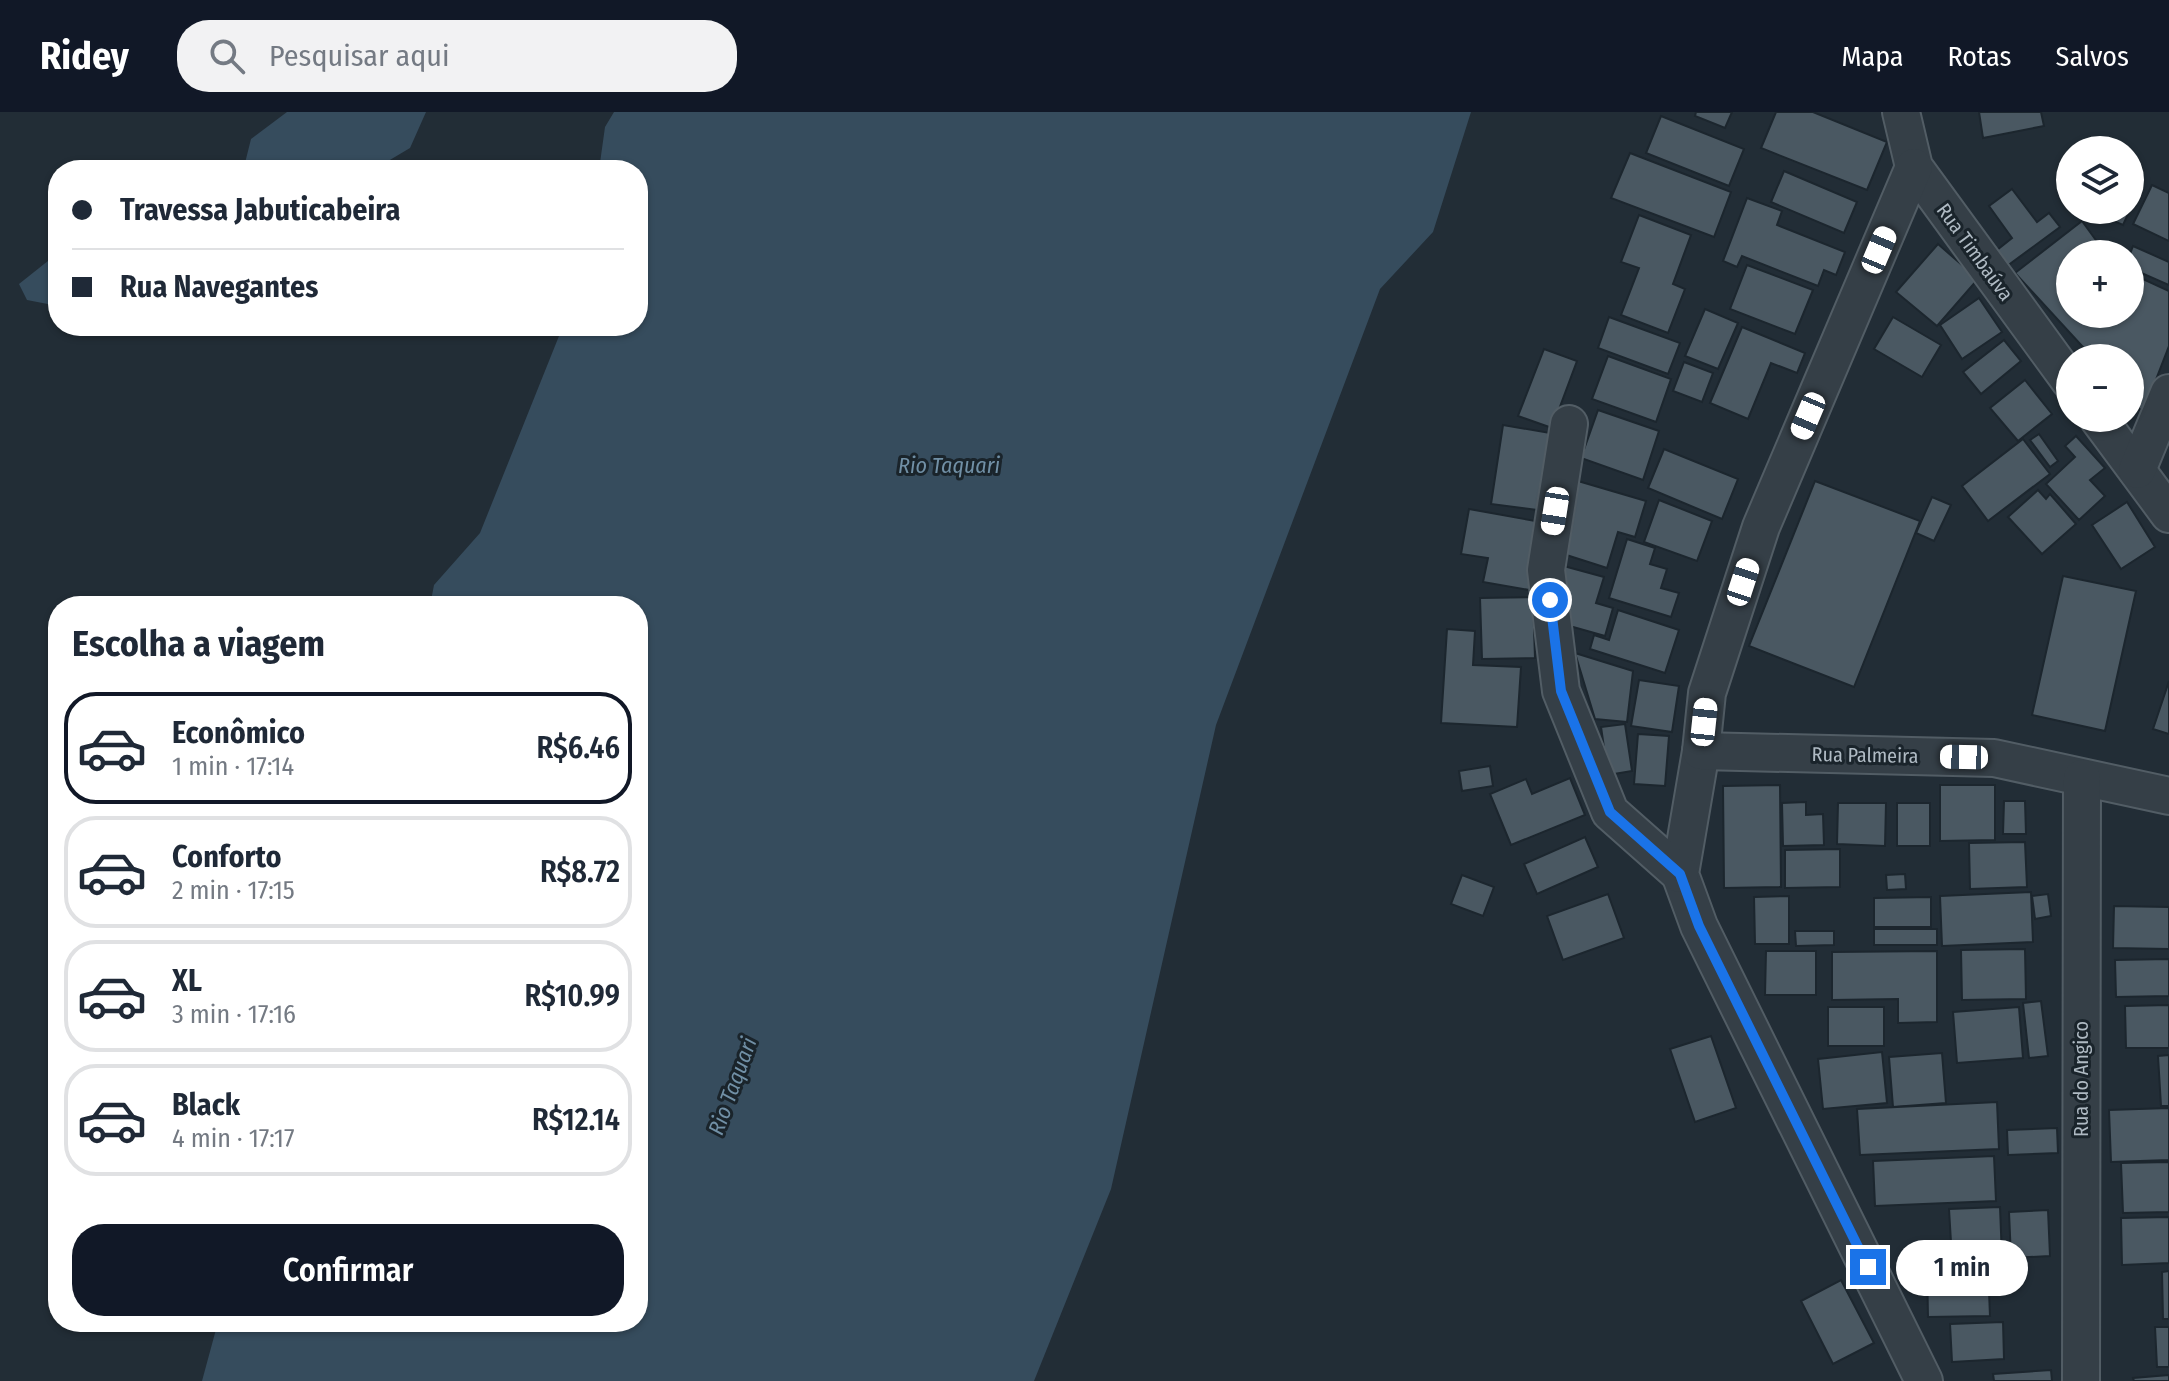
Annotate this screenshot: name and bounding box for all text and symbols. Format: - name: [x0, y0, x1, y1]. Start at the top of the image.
- search box: [177, 20, 737, 92]
- text: Ridey: [40, 33, 129, 79]
- icon: search: [205, 34, 249, 78]
- text: Pesquisar aqui: [269, 38, 450, 74]
- text: Mapa: [1842, 40, 1904, 73]
- text: Rotas: [1948, 40, 2012, 73]
- text: Salvos: [2056, 40, 2129, 73]
- map controls: [2056, 136, 2144, 432]
- button: layers: [2056, 136, 2144, 224]
- text: Travessa Jabuticabeira: [120, 192, 400, 228]
- street label: Rua Timbaúva: [1932, 199, 2018, 305]
- car: [1859, 223, 1899, 277]
- button: +: [2056, 240, 2144, 328]
- text: Rua Navegantes: [120, 269, 318, 305]
- button: −: [2056, 344, 2144, 432]
- car: [1788, 389, 1828, 443]
- water label: Rio Taquari: [898, 452, 1000, 479]
- car: [1539, 485, 1571, 537]
- car: [1724, 555, 1762, 609]
- route start: [1532, 582, 1568, 618]
- text: Escolha a viagem: [72, 622, 325, 666]
- car: [1690, 697, 1718, 747]
- icon: car: [76, 712, 148, 784]
- text: Econômico: [172, 715, 305, 751]
- text: R$6.46: [536, 730, 620, 766]
- street label: Rua Palmeira: [1811, 742, 1919, 768]
- car: [1940, 745, 1988, 769]
- text: 1 min · 17:14: [172, 751, 294, 782]
- icon: car: [76, 836, 148, 908]
- text: Conforto: [172, 839, 281, 875]
- text: R$8.72: [540, 854, 620, 890]
- text: 2 min · 17:15: [172, 875, 295, 906]
- icon: car: [76, 960, 148, 1032]
- text: XL: [172, 963, 202, 999]
- text: R$10.99: [524, 978, 620, 1014]
- text: 3 min · 17:16: [172, 999, 296, 1030]
- street label: Rua do Angico: [2069, 1021, 2093, 1137]
- water label: Rio Taquari: [702, 1033, 763, 1139]
- icon: car: [76, 1084, 148, 1156]
- text: Black: [172, 1087, 240, 1123]
- text: R$12.14: [532, 1102, 620, 1138]
- text: 4 min · 17:17: [172, 1123, 294, 1154]
- button: Confirmar: [72, 1224, 624, 1316]
- callout: 1 min: [1896, 1239, 2028, 1295]
- route end: [1850, 1249, 1886, 1285]
- text: 1 min: [1934, 1252, 1990, 1283]

